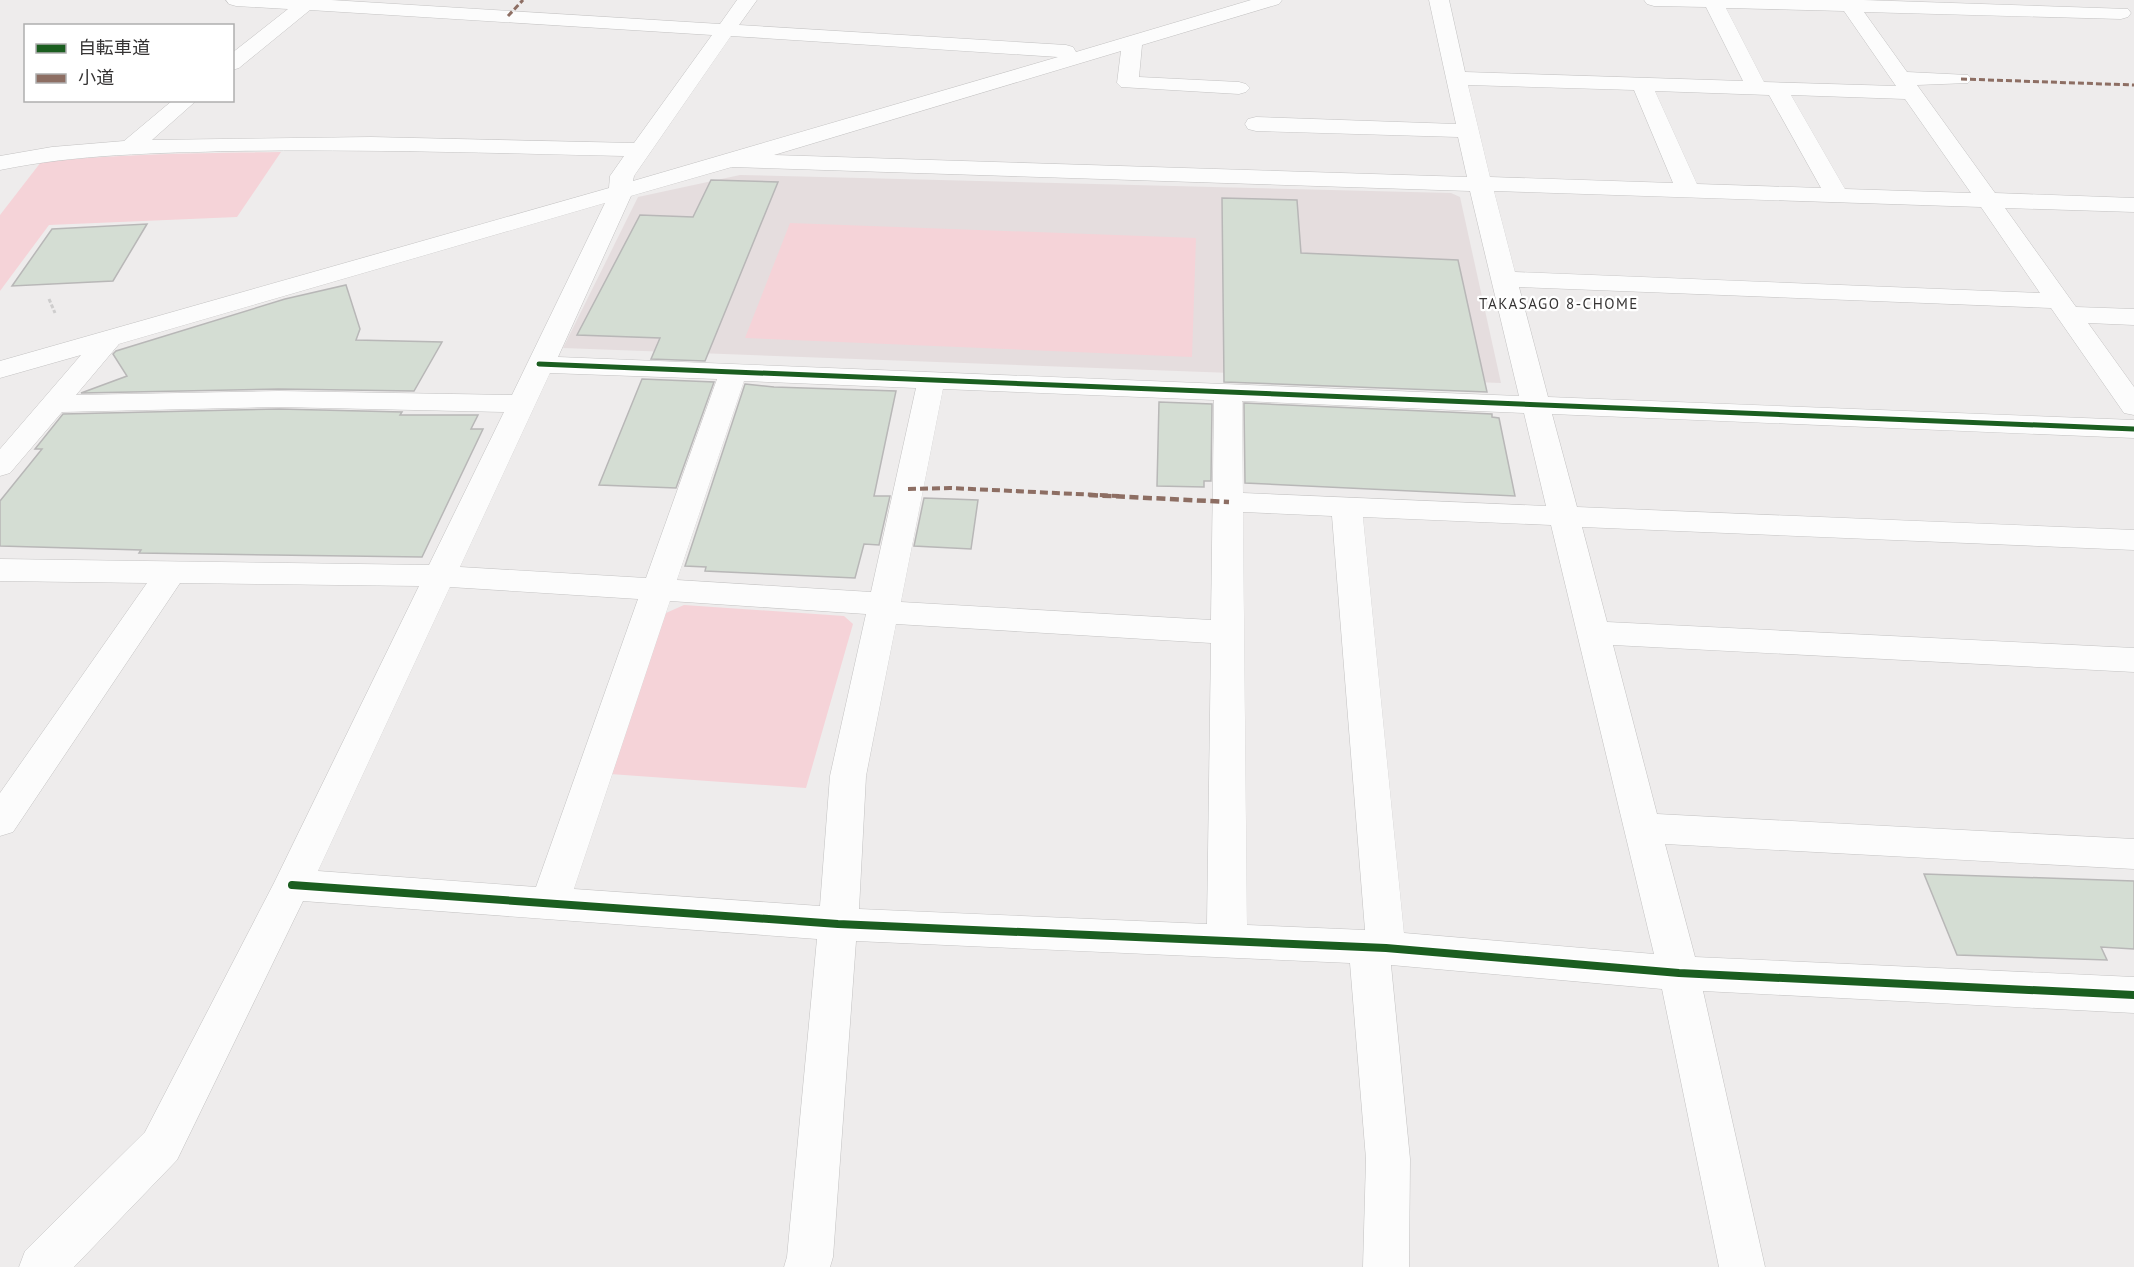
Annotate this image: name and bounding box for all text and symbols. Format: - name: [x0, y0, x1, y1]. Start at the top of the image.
- legend: [24, 24, 234, 102]
- text: 自転車道: [78, 36, 150, 59]
- text: 小道: [78, 66, 114, 89]
- district label: TAKASAGO 8-CHOME: [1479, 294, 1639, 313]

